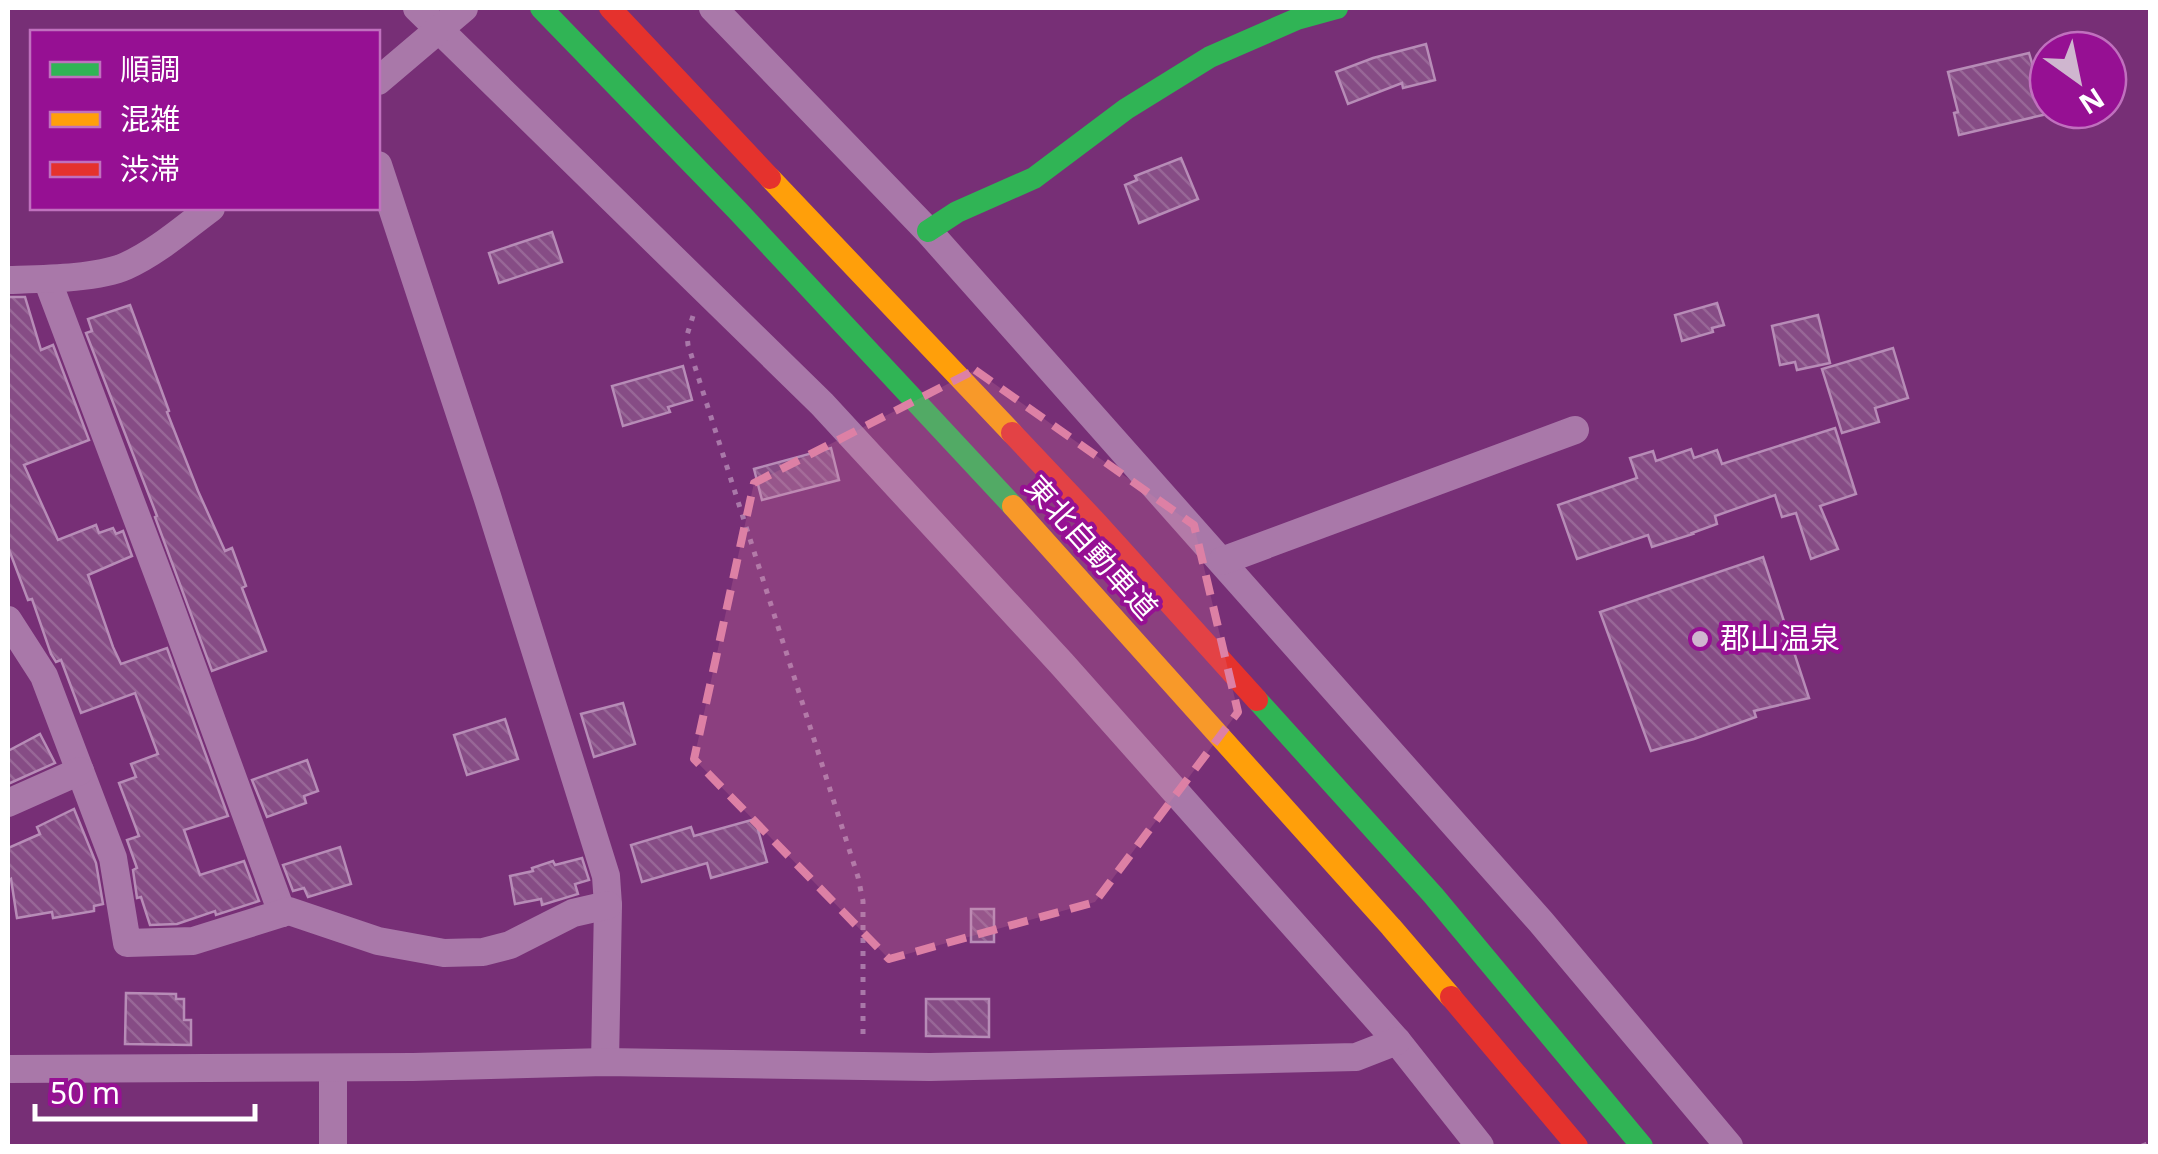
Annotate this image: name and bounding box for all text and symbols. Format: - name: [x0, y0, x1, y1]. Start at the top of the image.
- legend: [30, 30, 380, 210]
- north arrow: [2028, 30, 2128, 130]
- text: 順調: [120, 48, 180, 89]
- text: N: [2072, 80, 2112, 124]
- text: 混雑: [120, 98, 180, 139]
- text: 渋滞: [120, 148, 180, 189]
- street label: 東北自動車道: [1017, 466, 1168, 628]
- place label: 郡山温泉: [1720, 617, 1840, 658]
- marker: 郡山温泉: [1689, 628, 1711, 650]
- scale bar: [35, 1059, 255, 1121]
- text: 50 m: [50, 1072, 120, 1113]

